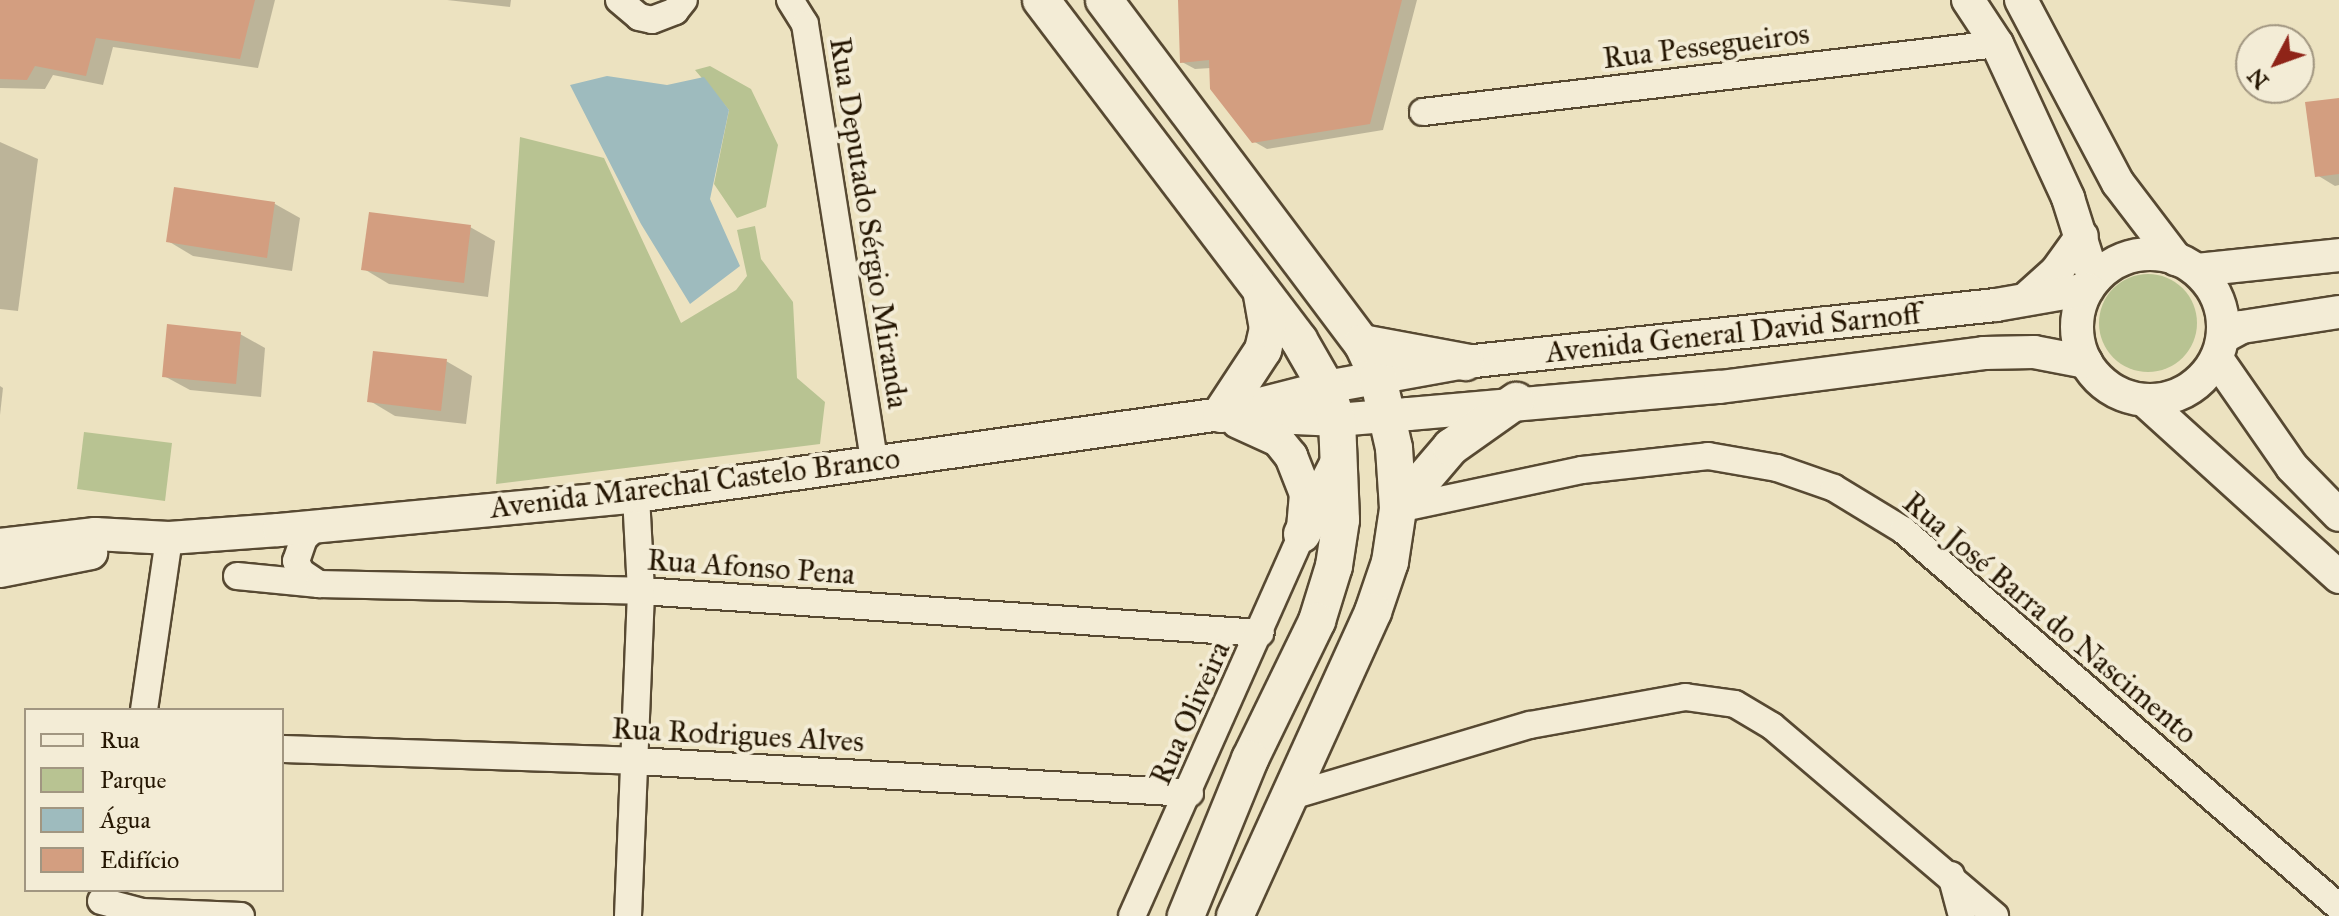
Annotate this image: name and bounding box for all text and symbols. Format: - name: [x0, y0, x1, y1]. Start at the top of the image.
- street label: Rua Pessegueiros: [1601, 15, 1811, 77]
- north arrow: [2235, 24, 2315, 104]
- street label: Rua Deputado Sérgio Miranda: [822, 35, 916, 411]
- text: N: [2242, 63, 2274, 95]
- street label: Avenida General David Sarnoff: [1544, 295, 1922, 371]
- street label: Avenida Marechal Castelo Branco: [488, 440, 902, 526]
- street label: Rua José Barra do Nascimento: [1896, 484, 2204, 752]
- street label: Rua Afonso Pena: [646, 542, 856, 592]
- street label: Rua Oliveira: [1142, 636, 1238, 790]
- legend: [24, 708, 284, 892]
- street label: Rua Rodrigues Alves: [611, 710, 865, 760]
- text: Rua: [100, 725, 140, 755]
- text: Parque: [100, 765, 167, 795]
- text: Água: [100, 805, 151, 835]
- text: Edifício: [100, 845, 179, 875]

